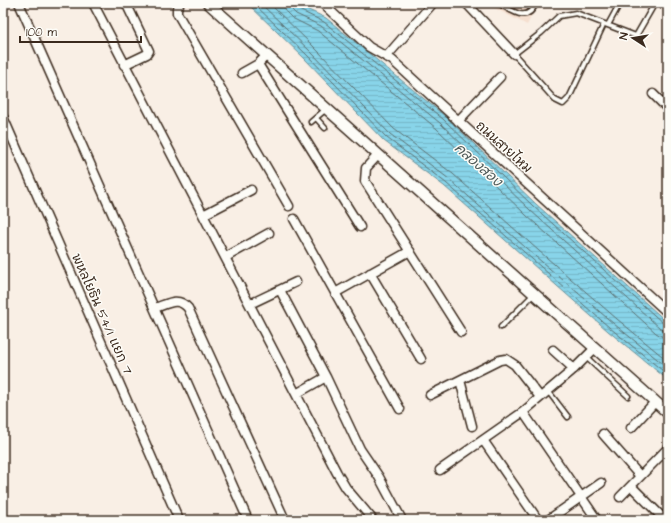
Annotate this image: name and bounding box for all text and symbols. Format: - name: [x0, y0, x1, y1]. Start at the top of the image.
- scale bar: [20, 18, 141, 44]
- north arrow: [613, 18, 653, 58]
- text: 100 m: [26, 24, 57, 41]
- text: N: [616, 31, 632, 41]
- street label: ถนนสายไหม: [472, 116, 537, 177]
- water label: คลองสอง: [450, 139, 508, 193]
- street label: พหลโยธิน 54/1 แยก 7: [67, 250, 138, 377]

